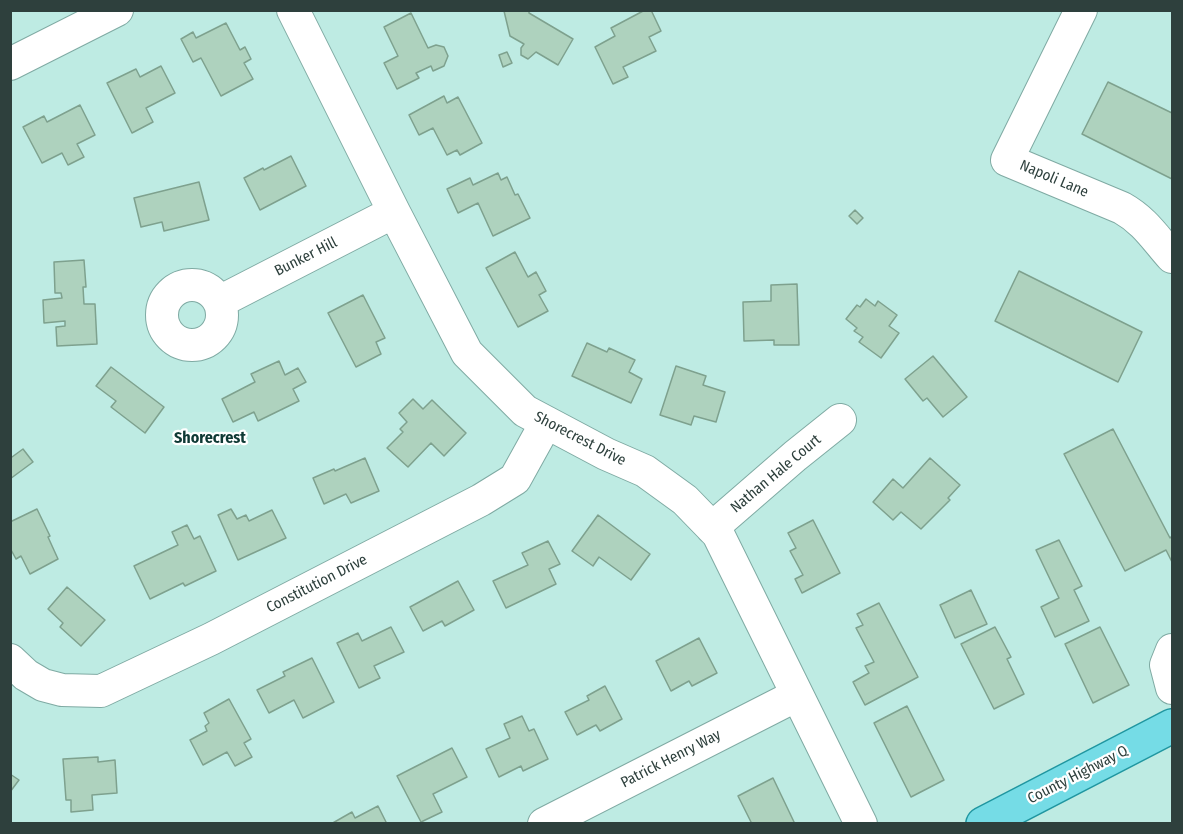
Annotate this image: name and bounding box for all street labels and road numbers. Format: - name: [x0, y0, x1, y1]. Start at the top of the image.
- street label: Napoli Lane: [1017, 156, 1091, 202]
- street label: Bunker Hill: [272, 234, 340, 280]
- street label: Shorecrest Drive: [531, 408, 629, 470]
- street label: Nathan Hale Court: [727, 431, 825, 517]
- street label: Constitution Drive: [264, 551, 370, 617]
- street label: Patrick Henry Way: [618, 726, 724, 792]
- street label: County Highway Q: [1025, 742, 1131, 808]

